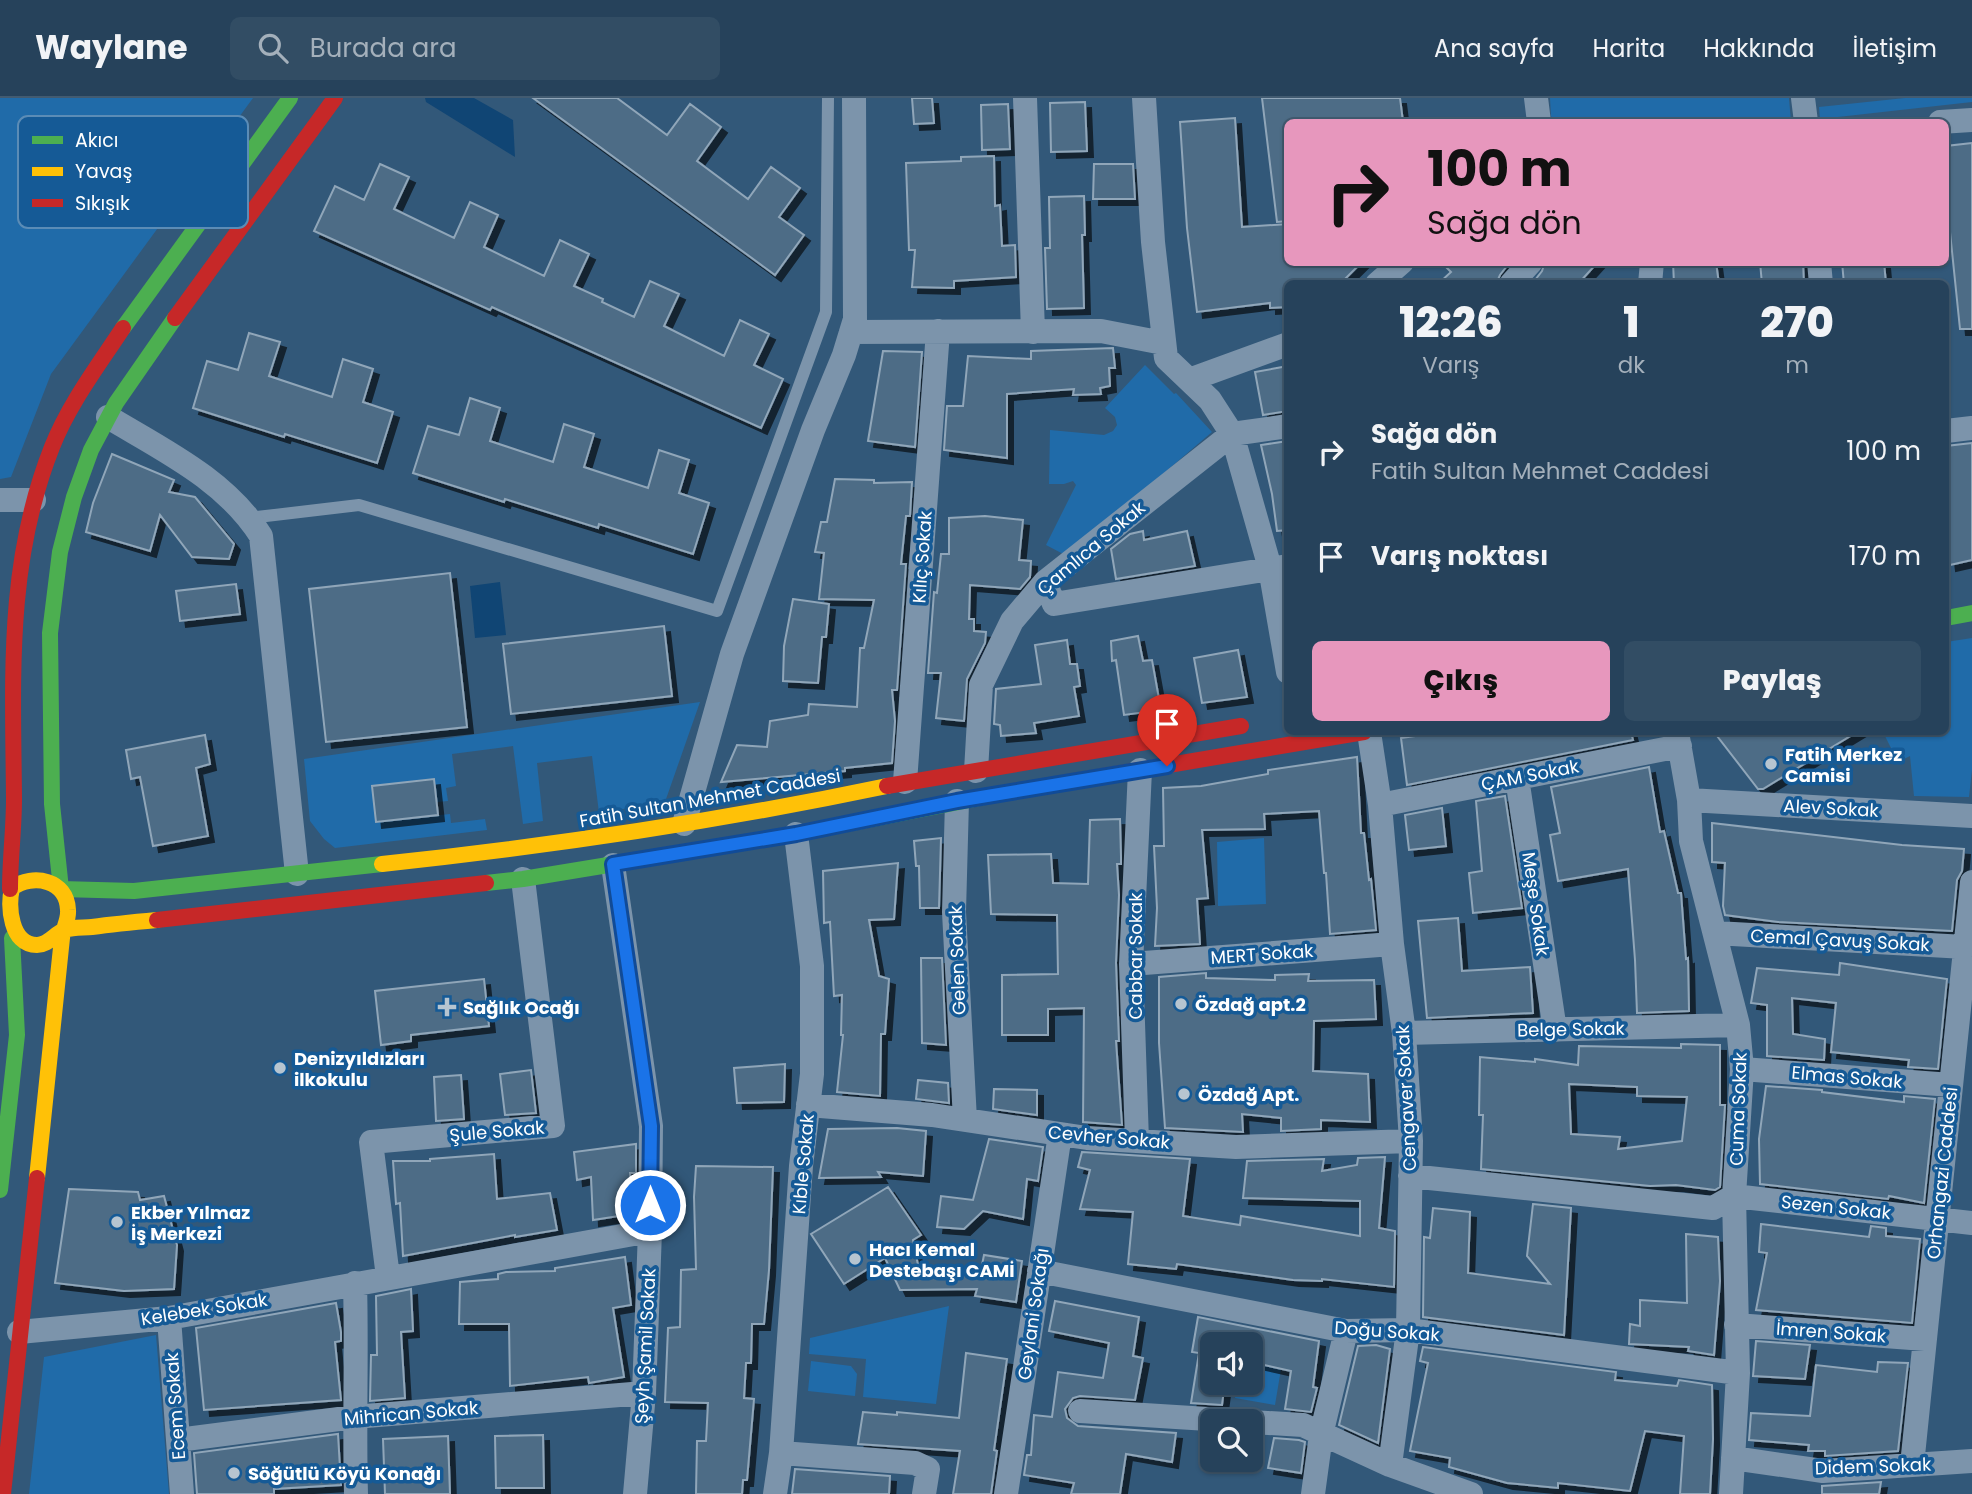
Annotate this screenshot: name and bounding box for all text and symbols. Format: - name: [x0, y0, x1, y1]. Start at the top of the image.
- search box: [230, 17, 720, 80]
- text: Waylane: [35, 24, 188, 71]
- icon: search: [254, 29, 292, 67]
- text: Burada ara: [310, 30, 457, 66]
- text: Ana sayfa: [1434, 32, 1555, 65]
- text: Harita: [1593, 32, 1665, 65]
- text: Hakkında: [1703, 32, 1815, 65]
- text: İletişim: [1853, 32, 1937, 65]
- legend: [18, 116, 248, 228]
- text: Akıcı: [75, 127, 118, 154]
- text: 100 m: [1427, 135, 1572, 203]
- icon: right: [1312, 147, 1403, 238]
- text: Yavaş: [75, 158, 132, 185]
- text: Sıkışık: [75, 190, 130, 217]
- text: Sağa dön: [1427, 200, 1582, 245]
- text: 12:26: [1399, 293, 1503, 352]
- text: 1: [1623, 293, 1640, 352]
- text: 270: [1760, 293, 1834, 352]
- text: Varış: [1422, 349, 1480, 381]
- text: dk: [1618, 349, 1645, 381]
- text: m: [1785, 349, 1809, 381]
- text: Sağa dön: [1371, 416, 1497, 452]
- icon: right: [1312, 433, 1350, 471]
- text: 100 m: [1846, 433, 1921, 469]
- text: Fatih Sultan Mehmet Caddesi: [1371, 455, 1709, 487]
- street label: Çamlıca Sokak: [1032, 495, 1151, 601]
- street label: Kılıç Sokak: [906, 509, 938, 604]
- icon: arrive: [1312, 538, 1350, 576]
- text: Varış noktası: [1371, 538, 1548, 574]
- text: 170 m: [1848, 538, 1921, 574]
- button: Çıkış: [1312, 641, 1610, 721]
- button: Paylaş: [1624, 641, 1921, 721]
- pin: [1137, 694, 1197, 766]
- icon: arrive: [1148, 705, 1186, 743]
- place label: Fatih Merkez Camisi: [1785, 742, 1902, 788]
- street label: ÇAM Sokak: [1479, 753, 1582, 797]
- marker: Fatih Merkez Camisi: [1763, 756, 1779, 772]
- street label: Fatih Sultan Mehmet Caddesi: [577, 763, 843, 833]
- street label: Alev Sokak: [1783, 793, 1880, 823]
- street label: Meşe Sokak: [1516, 850, 1556, 958]
- street label: Cabbar Sokak: [1123, 892, 1148, 1019]
- street label: Gelen Sokak: [943, 904, 971, 1015]
- street label: Cemal Çavuş Sokak: [1750, 923, 1931, 957]
- street label: MERT Sokak: [1210, 938, 1315, 970]
- place label: Özdağ apt.2: [1195, 992, 1306, 1017]
- place label: Sağlık Ocağı: [463, 995, 580, 1020]
- marker: Özdağ apt.2: [1173, 996, 1189, 1012]
- marker: Sağlık Ocağı: [437, 997, 457, 1017]
- street label: Belge Sokak: [1517, 1016, 1626, 1042]
- street label: Cengaver Sokak: [1390, 1023, 1422, 1172]
- place label: Denizyıldızları ilkokulu: [294, 1046, 425, 1092]
- street label: Cuma Sokak: [1724, 1051, 1753, 1166]
- marker: Denizyıldızları ilkokulu: [272, 1060, 288, 1076]
- street label: Elmas Sokak: [1790, 1060, 1904, 1094]
- place label: Özdağ Apt.: [1198, 1082, 1299, 1107]
- marker: Özdağ Apt.: [1176, 1086, 1192, 1102]
- street label: Orhangazi Caddesi: [1921, 1086, 1963, 1260]
- street label: Kıble Sokak: [786, 1112, 820, 1215]
- street label: Şule Sokak: [448, 1114, 546, 1148]
- street label: Cevher Sokak: [1047, 1119, 1172, 1155]
- position arrow: [613, 1168, 687, 1242]
- street label: Sezen Sokak: [1780, 1189, 1893, 1225]
- place label: Ekber Yılmaz İş Merkezi: [131, 1200, 250, 1246]
- marker: Ekber Yılmaz İş Merkezi: [109, 1214, 125, 1230]
- place label: Hacı Kemal Destebaşı CAMİ: [869, 1237, 1015, 1283]
- street label: Geylani Sokağı: [1011, 1247, 1055, 1381]
- marker: Hacı Kemal Destebaşı CAMİ: [847, 1251, 863, 1267]
- street label: Şeyh Şamil Sokak: [628, 1267, 662, 1425]
- street label: Kelebek Sokak: [139, 1287, 270, 1331]
- street label: Doğu Sokak: [1333, 1315, 1441, 1347]
- street label: İmren Sokak: [1775, 1316, 1887, 1348]
- map controls: [1200, 1332, 1263, 1472]
- button: sound: [1200, 1332, 1263, 1395]
- street label: Ecem Sokak: [159, 1351, 191, 1460]
- street label: Mihrican Sokak: [343, 1395, 480, 1431]
- button: search: [1200, 1409, 1263, 1472]
- street label: Didem Sokak: [1814, 1451, 1932, 1481]
- place label: Söğütlü Köyü Konağı: [248, 1461, 441, 1486]
- marker: Söğütlü Köyü Konağı: [226, 1465, 242, 1481]

